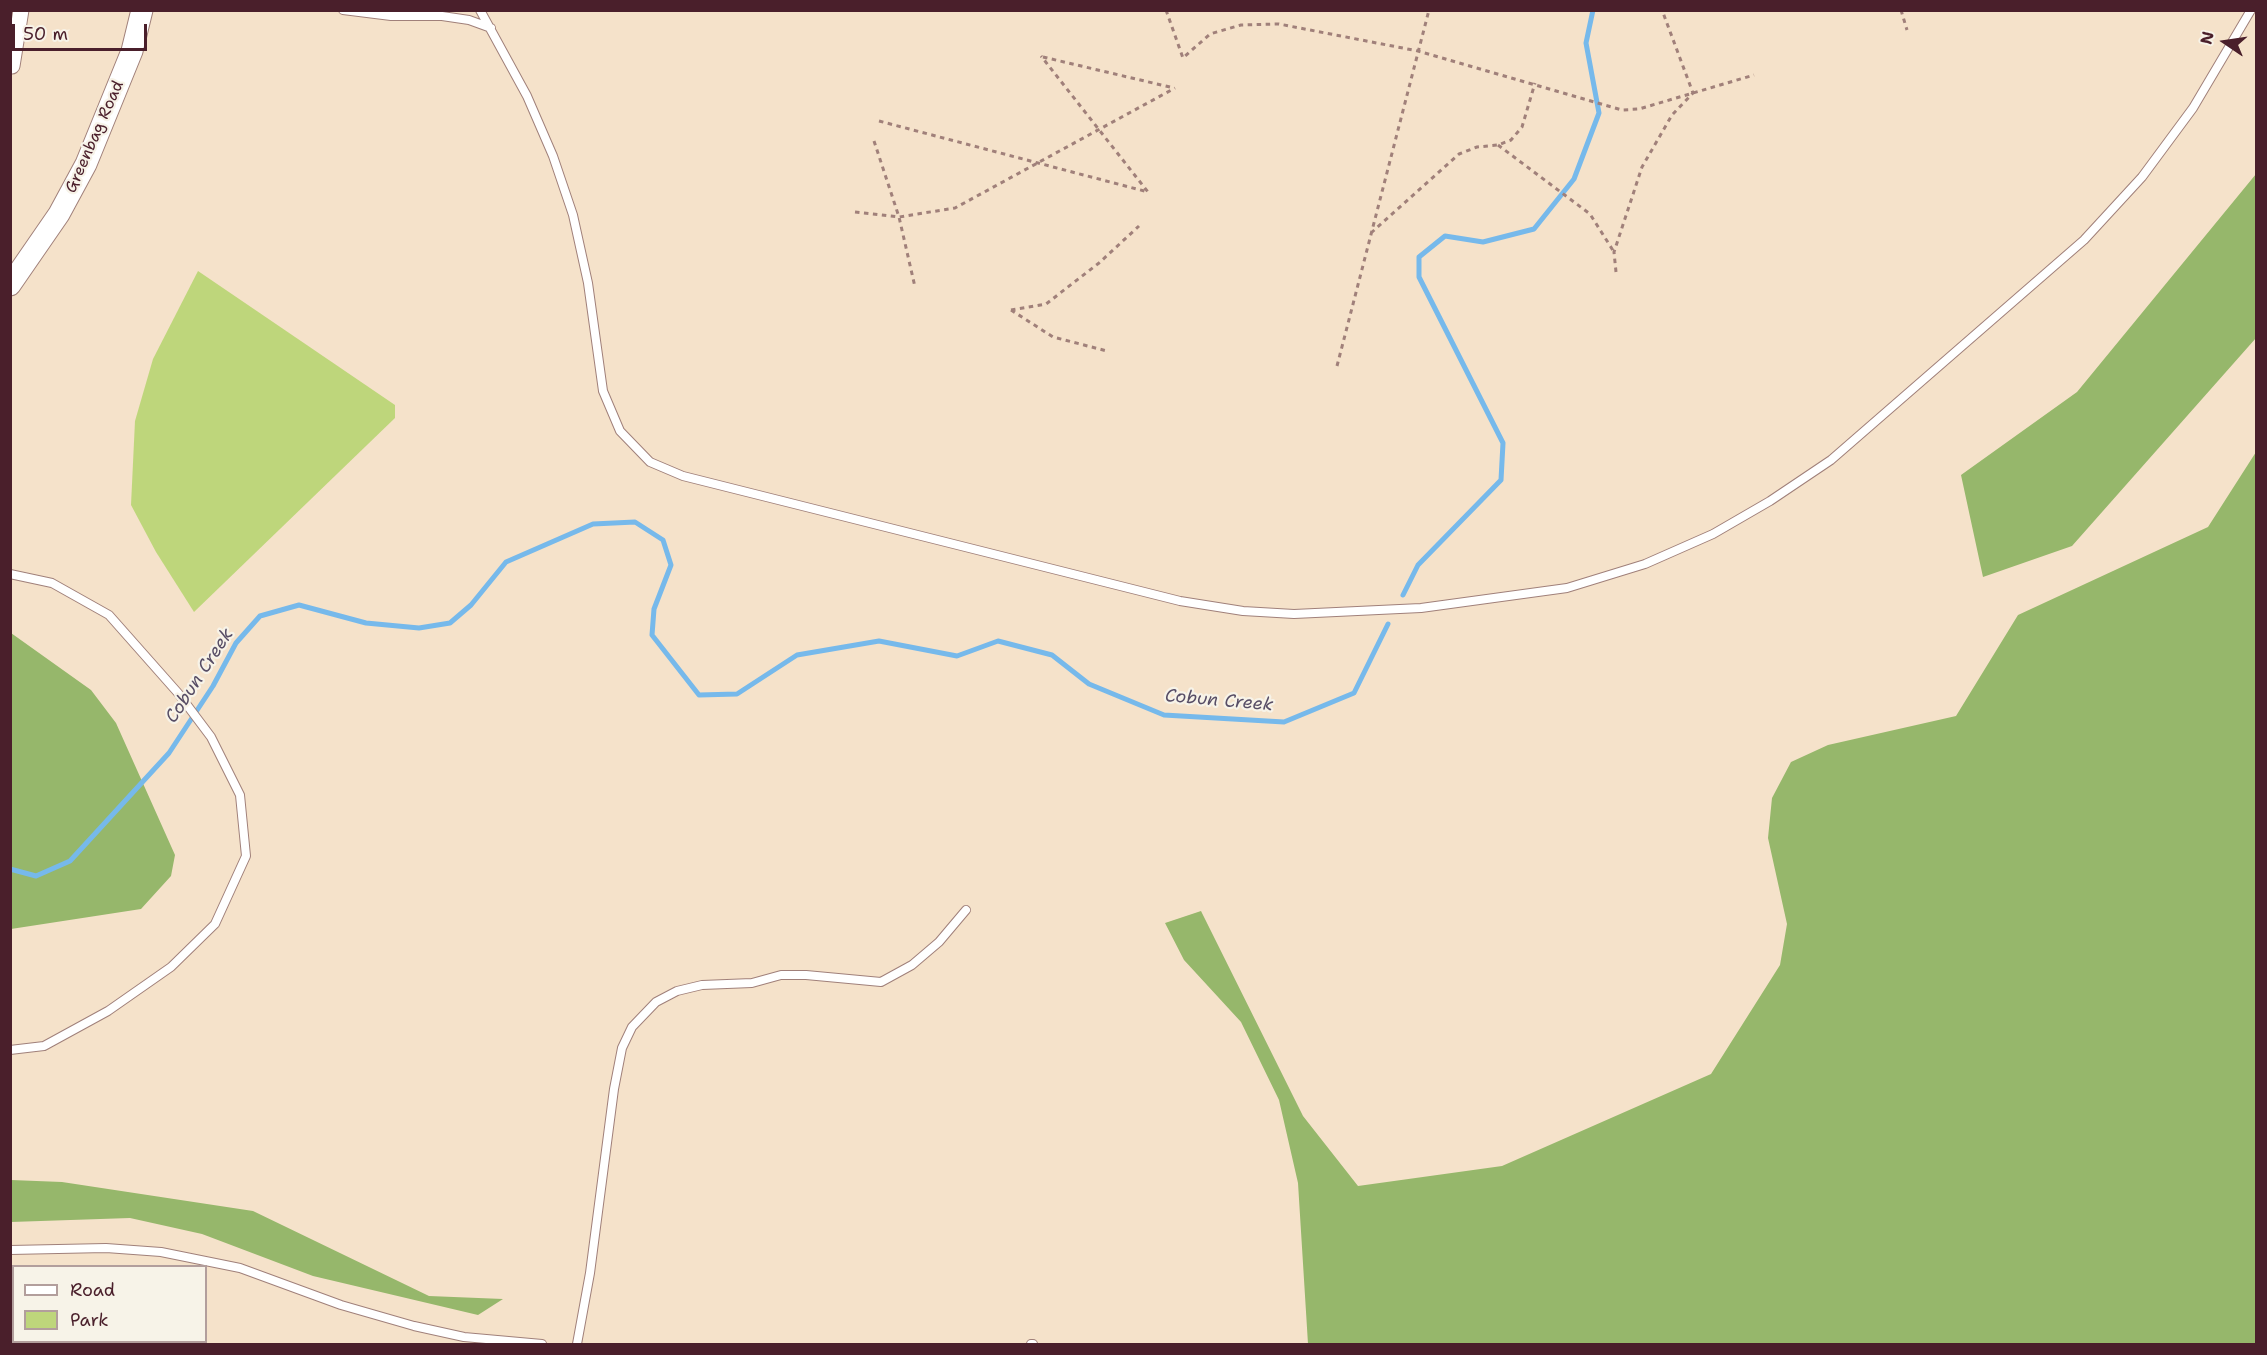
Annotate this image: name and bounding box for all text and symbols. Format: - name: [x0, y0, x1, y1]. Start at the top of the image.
- scale bar: [15, 12, 150, 50]
- north arrow: [2195, 12, 2255, 72]
- text: 50 m: [23, 22, 68, 46]
- text: N: [2195, 29, 2219, 46]
- street label: Greenbag Road: [62, 78, 128, 196]
- water label: Cobun Creek: [161, 625, 239, 727]
- water label: Cobun Creek: [1164, 686, 1274, 716]
- legend: [12, 1265, 207, 1343]
- text: Road: [70, 1278, 115, 1302]
- text: Park: [70, 1308, 109, 1332]

